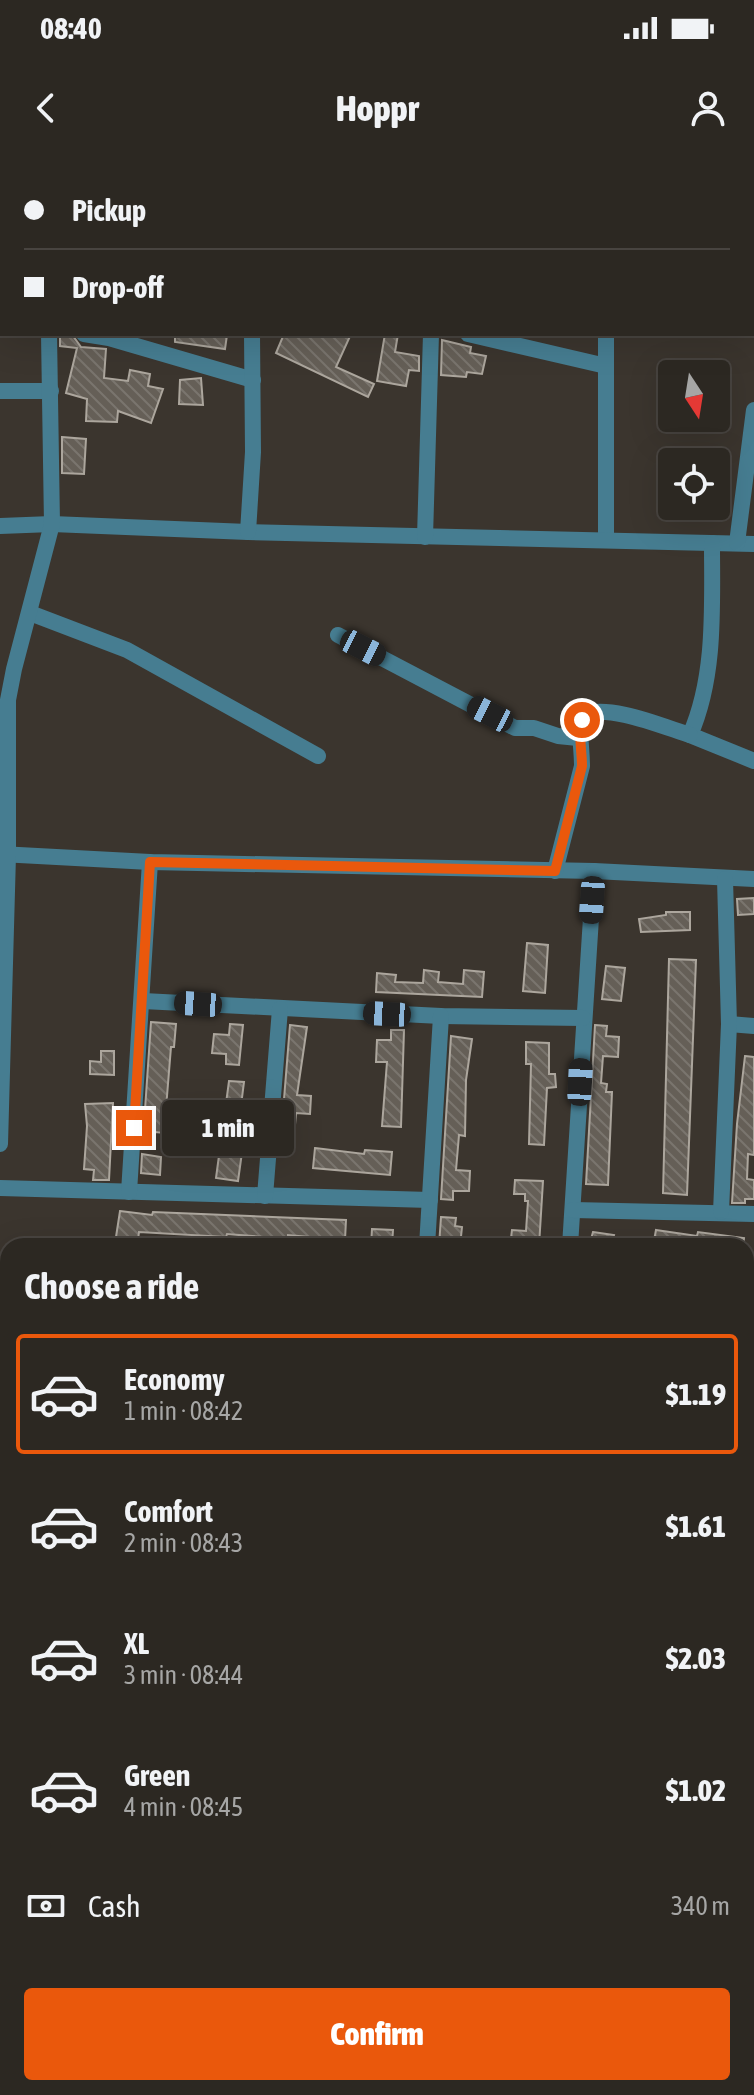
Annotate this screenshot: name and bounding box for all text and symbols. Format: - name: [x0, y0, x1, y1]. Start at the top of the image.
- text: 08:40: [40, 11, 102, 45]
- icon: back: [24, 86, 68, 130]
- icon: person: [686, 86, 730, 130]
- text: Hoppr: [336, 87, 418, 129]
- text: Pickup: [72, 193, 146, 227]
- text: Drop-off: [72, 270, 164, 304]
- north arrow: [658, 360, 730, 432]
- map controls: [658, 360, 730, 520]
- button: locate: [658, 448, 730, 520]
- car: [336, 626, 390, 670]
- car: [463, 692, 517, 736]
- route start: [564, 702, 600, 738]
- car: [578, 875, 606, 925]
- car: [173, 990, 223, 1018]
- car: [362, 1001, 412, 1027]
- car: [567, 1057, 593, 1107]
- callout: 1 min: [162, 1100, 294, 1156]
- route end: [116, 1110, 152, 1146]
- text: 1 min: [201, 1113, 255, 1143]
- text: Choose a ride: [24, 1265, 199, 1307]
- icon: car: [28, 1358, 100, 1430]
- text: Economy: [124, 1362, 225, 1396]
- text: $1.19: [666, 1377, 726, 1411]
- text: 1 min · 08:42: [124, 1396, 243, 1426]
- icon: car: [28, 1490, 100, 1562]
- text: Comfort: [124, 1494, 213, 1528]
- text: $1.61: [666, 1509, 726, 1543]
- text: 2 min · 08:43: [124, 1528, 243, 1558]
- icon: car: [28, 1622, 100, 1694]
- text: XL: [124, 1626, 149, 1660]
- text: $2.03: [666, 1641, 726, 1675]
- text: 3 min · 08:44: [124, 1660, 243, 1690]
- icon: car: [28, 1754, 100, 1826]
- text: Green: [124, 1758, 190, 1792]
- text: $1.02: [666, 1773, 726, 1807]
- text: 4 min · 08:45: [124, 1792, 243, 1822]
- icon: cash: [24, 1884, 68, 1928]
- text: Cash: [88, 1889, 141, 1923]
- text: 340 m: [671, 1891, 730, 1921]
- button: Confirm: [24, 1988, 730, 2080]

